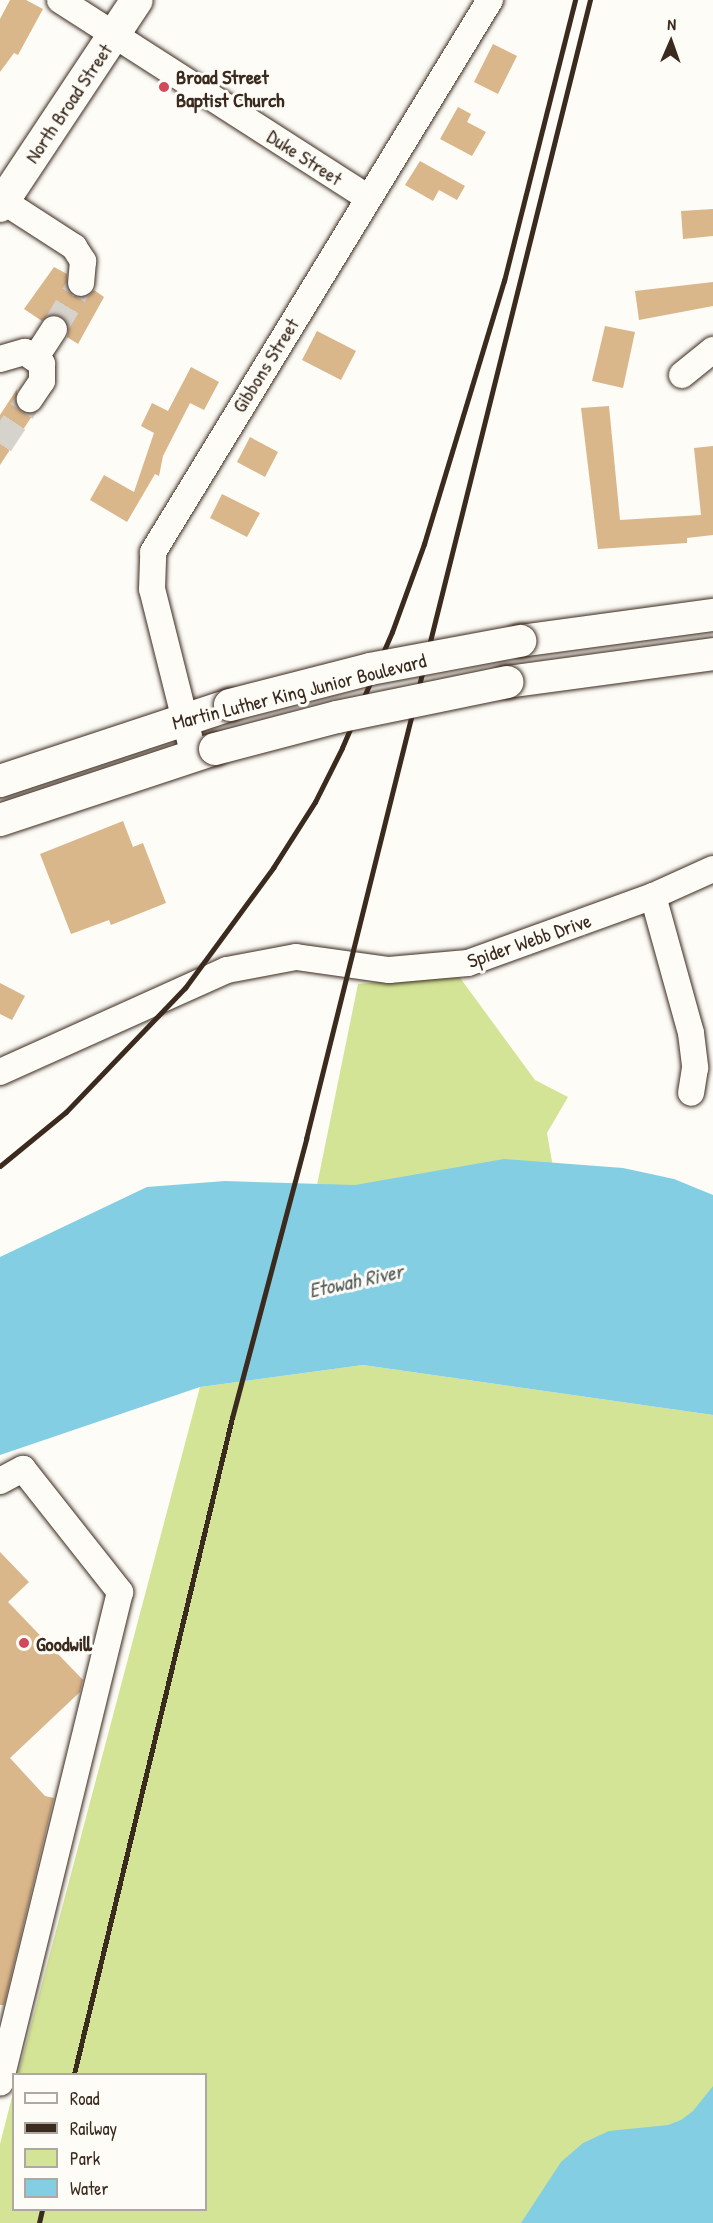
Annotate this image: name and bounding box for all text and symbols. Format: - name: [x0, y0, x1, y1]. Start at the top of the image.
- north arrow: [641, 12, 701, 72]
- text: N: [667, 13, 676, 35]
- street label: North Broad Street: [19, 39, 117, 167]
- place label: Broad Street Baptist Church: [176, 64, 284, 111]
- marker: Broad Street Baptist Church: [157, 80, 171, 94]
- street label: Duke Street: [263, 124, 347, 190]
- street label: Gibbons Street: [227, 313, 303, 417]
- street label: Martin Luther King Junior Boulevard: [169, 648, 429, 734]
- street label: Spider Webb Drive: [464, 908, 594, 972]
- water label: Etowah River: [307, 1259, 405, 1303]
- place label: Goodwill: [36, 1631, 92, 1655]
- marker: Goodwill: [17, 1636, 31, 1650]
- legend: [12, 2073, 207, 2211]
- text: Road: [70, 2086, 100, 2111]
- text: Railway: [70, 2116, 117, 2141]
- text: Park: [70, 2146, 100, 2171]
- text: Water: [70, 2176, 108, 2201]

